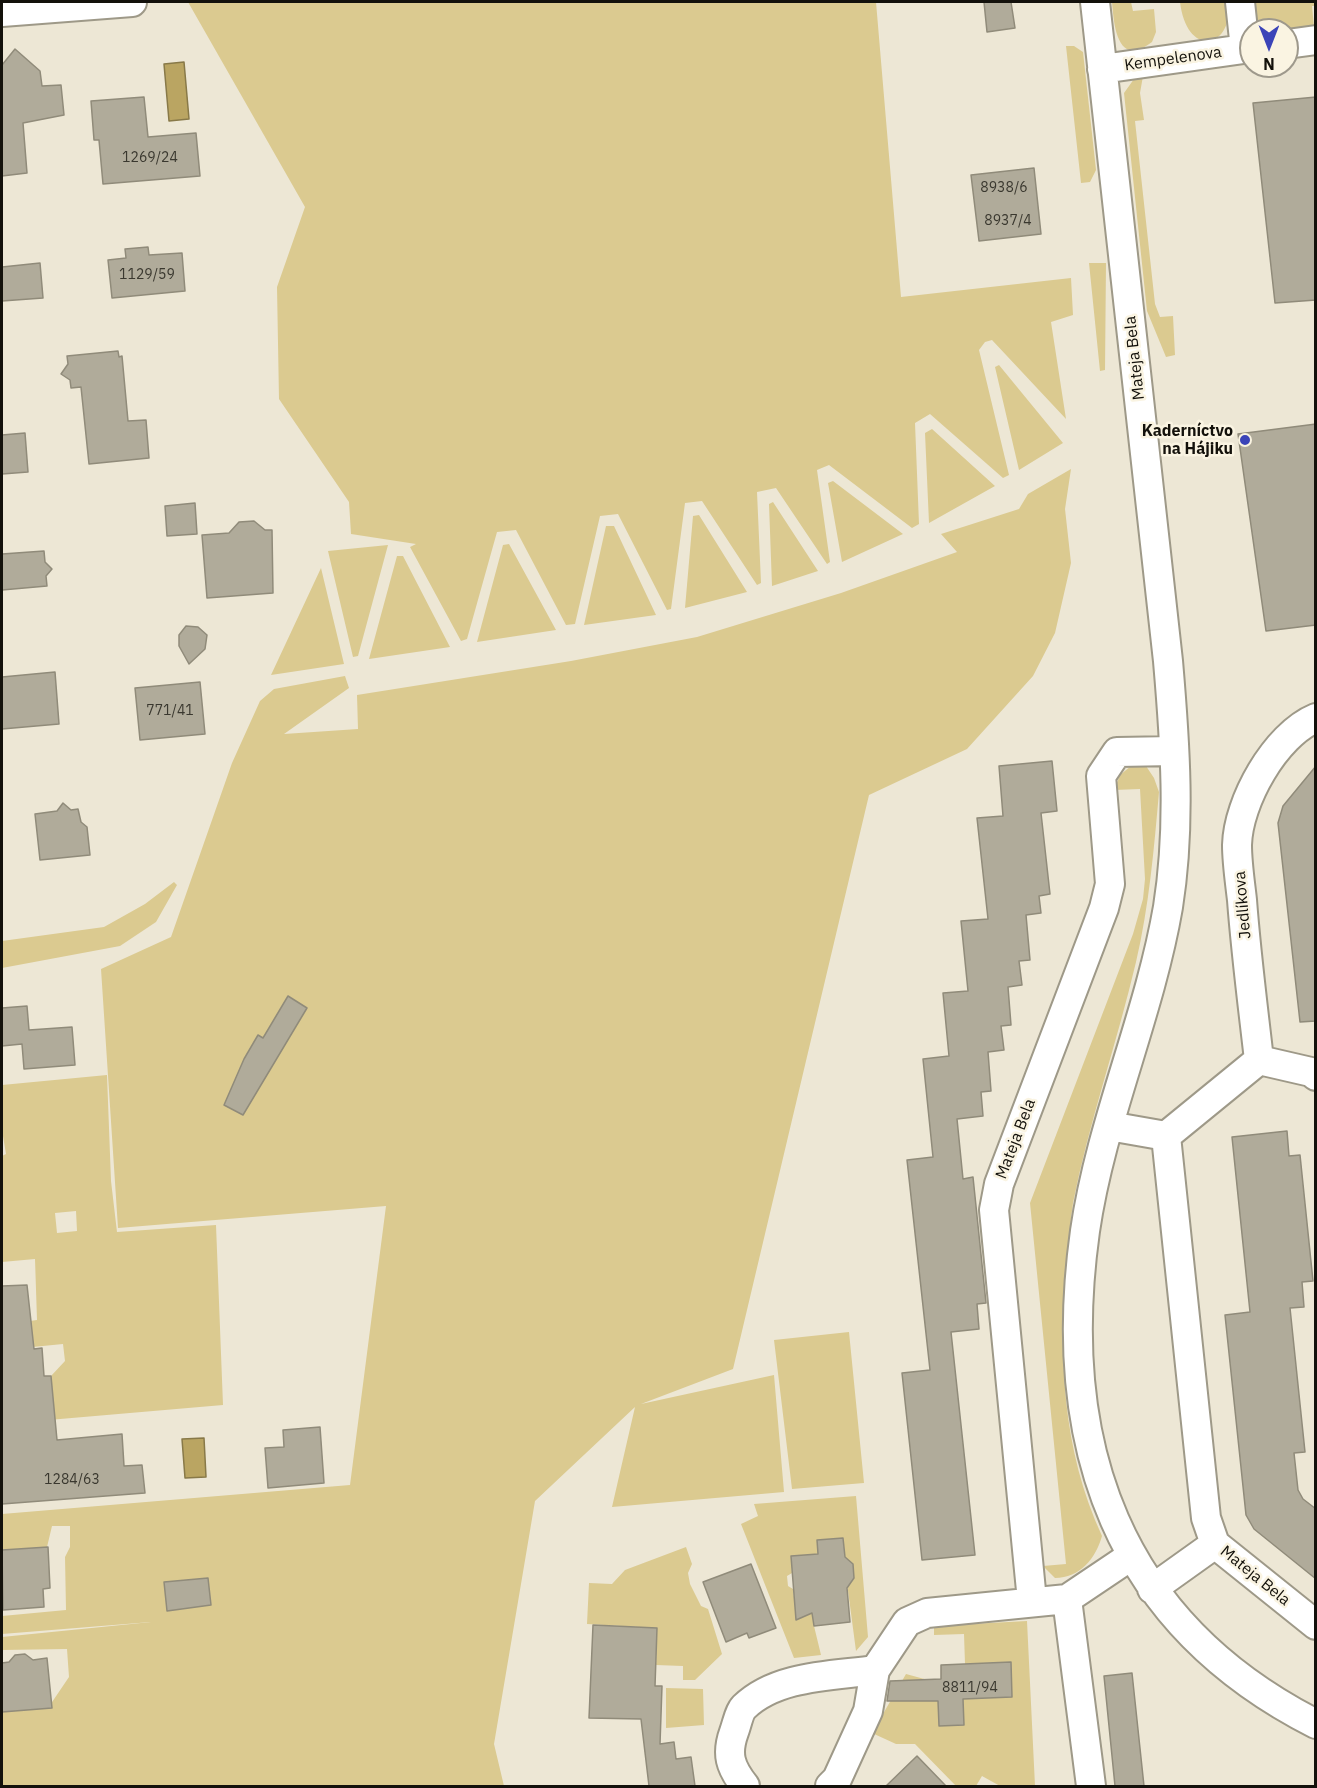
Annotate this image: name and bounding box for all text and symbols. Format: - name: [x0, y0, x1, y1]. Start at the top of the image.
- north arrow: [1239, 18, 1299, 78]
- street label: Kempelenova: [1123, 43, 1223, 75]
- text: N: [1263, 54, 1275, 74]
- house number: 1269/24: [122, 150, 178, 166]
- house number: 8938/6: [980, 180, 1028, 196]
- house number: 8937/4: [984, 213, 1032, 229]
- house number: 1129/59: [119, 267, 175, 283]
- street label: Mateja Bela: [1121, 315, 1149, 401]
- place label: Kaderníctvo na Hájiku: [1142, 421, 1233, 459]
- marker: Kaderníctvo na Hájiku: [1238, 433, 1252, 447]
- house number: 771/41: [146, 703, 194, 719]
- street label: Jedlíkova: [1230, 870, 1256, 940]
- street label: Mateja Bela: [992, 1096, 1040, 1182]
- house number: 1284/63: [44, 1472, 100, 1488]
- street label: Mateja Bela: [1216, 1542, 1294, 1610]
- house number: 8811/94: [942, 1680, 998, 1696]

